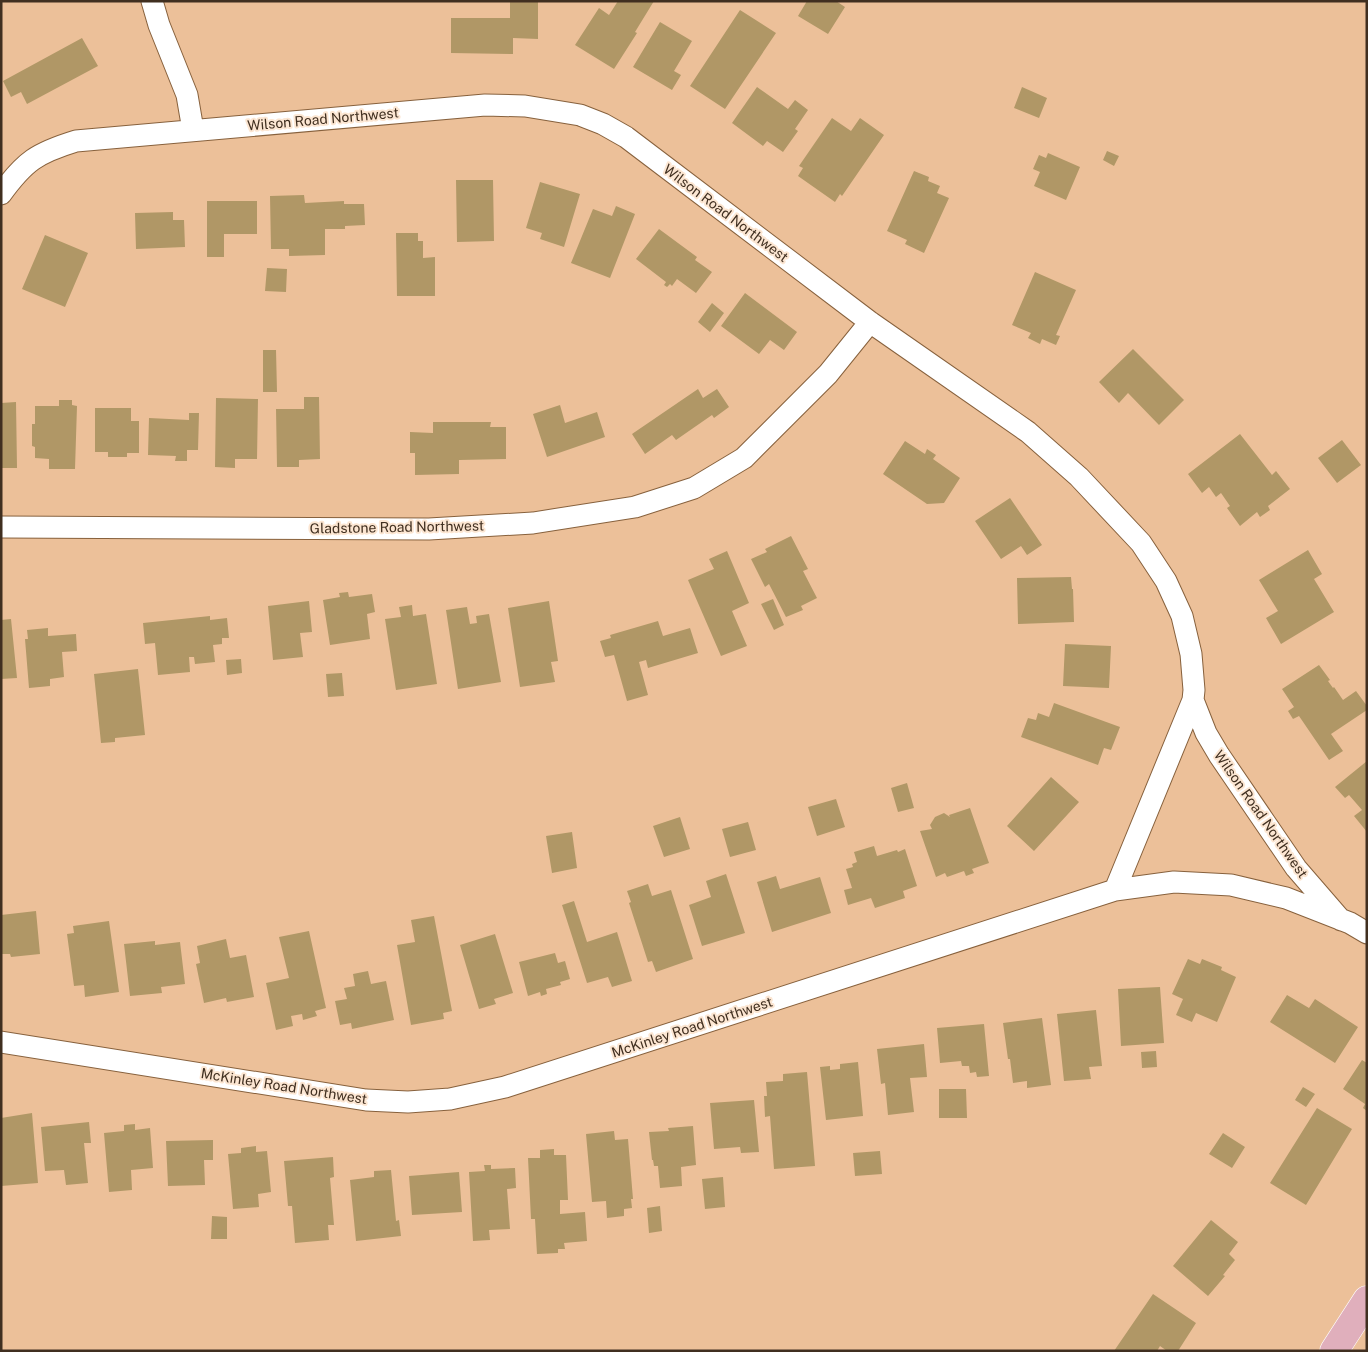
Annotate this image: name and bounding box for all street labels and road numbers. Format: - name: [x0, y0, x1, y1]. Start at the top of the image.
- street label: Wilson Road Northwest: [247, 104, 399, 134]
- street label: Wilson Road Northwest: [661, 161, 791, 265]
- street label: Gladstone Road Northwest: [310, 517, 484, 537]
- street label: Wilson Road Northwest: [1211, 747, 1311, 881]
- street label: McKinley Road Northwest: [610, 993, 774, 1061]
- street label: McKinley Road Northwest: [200, 1065, 368, 1107]

